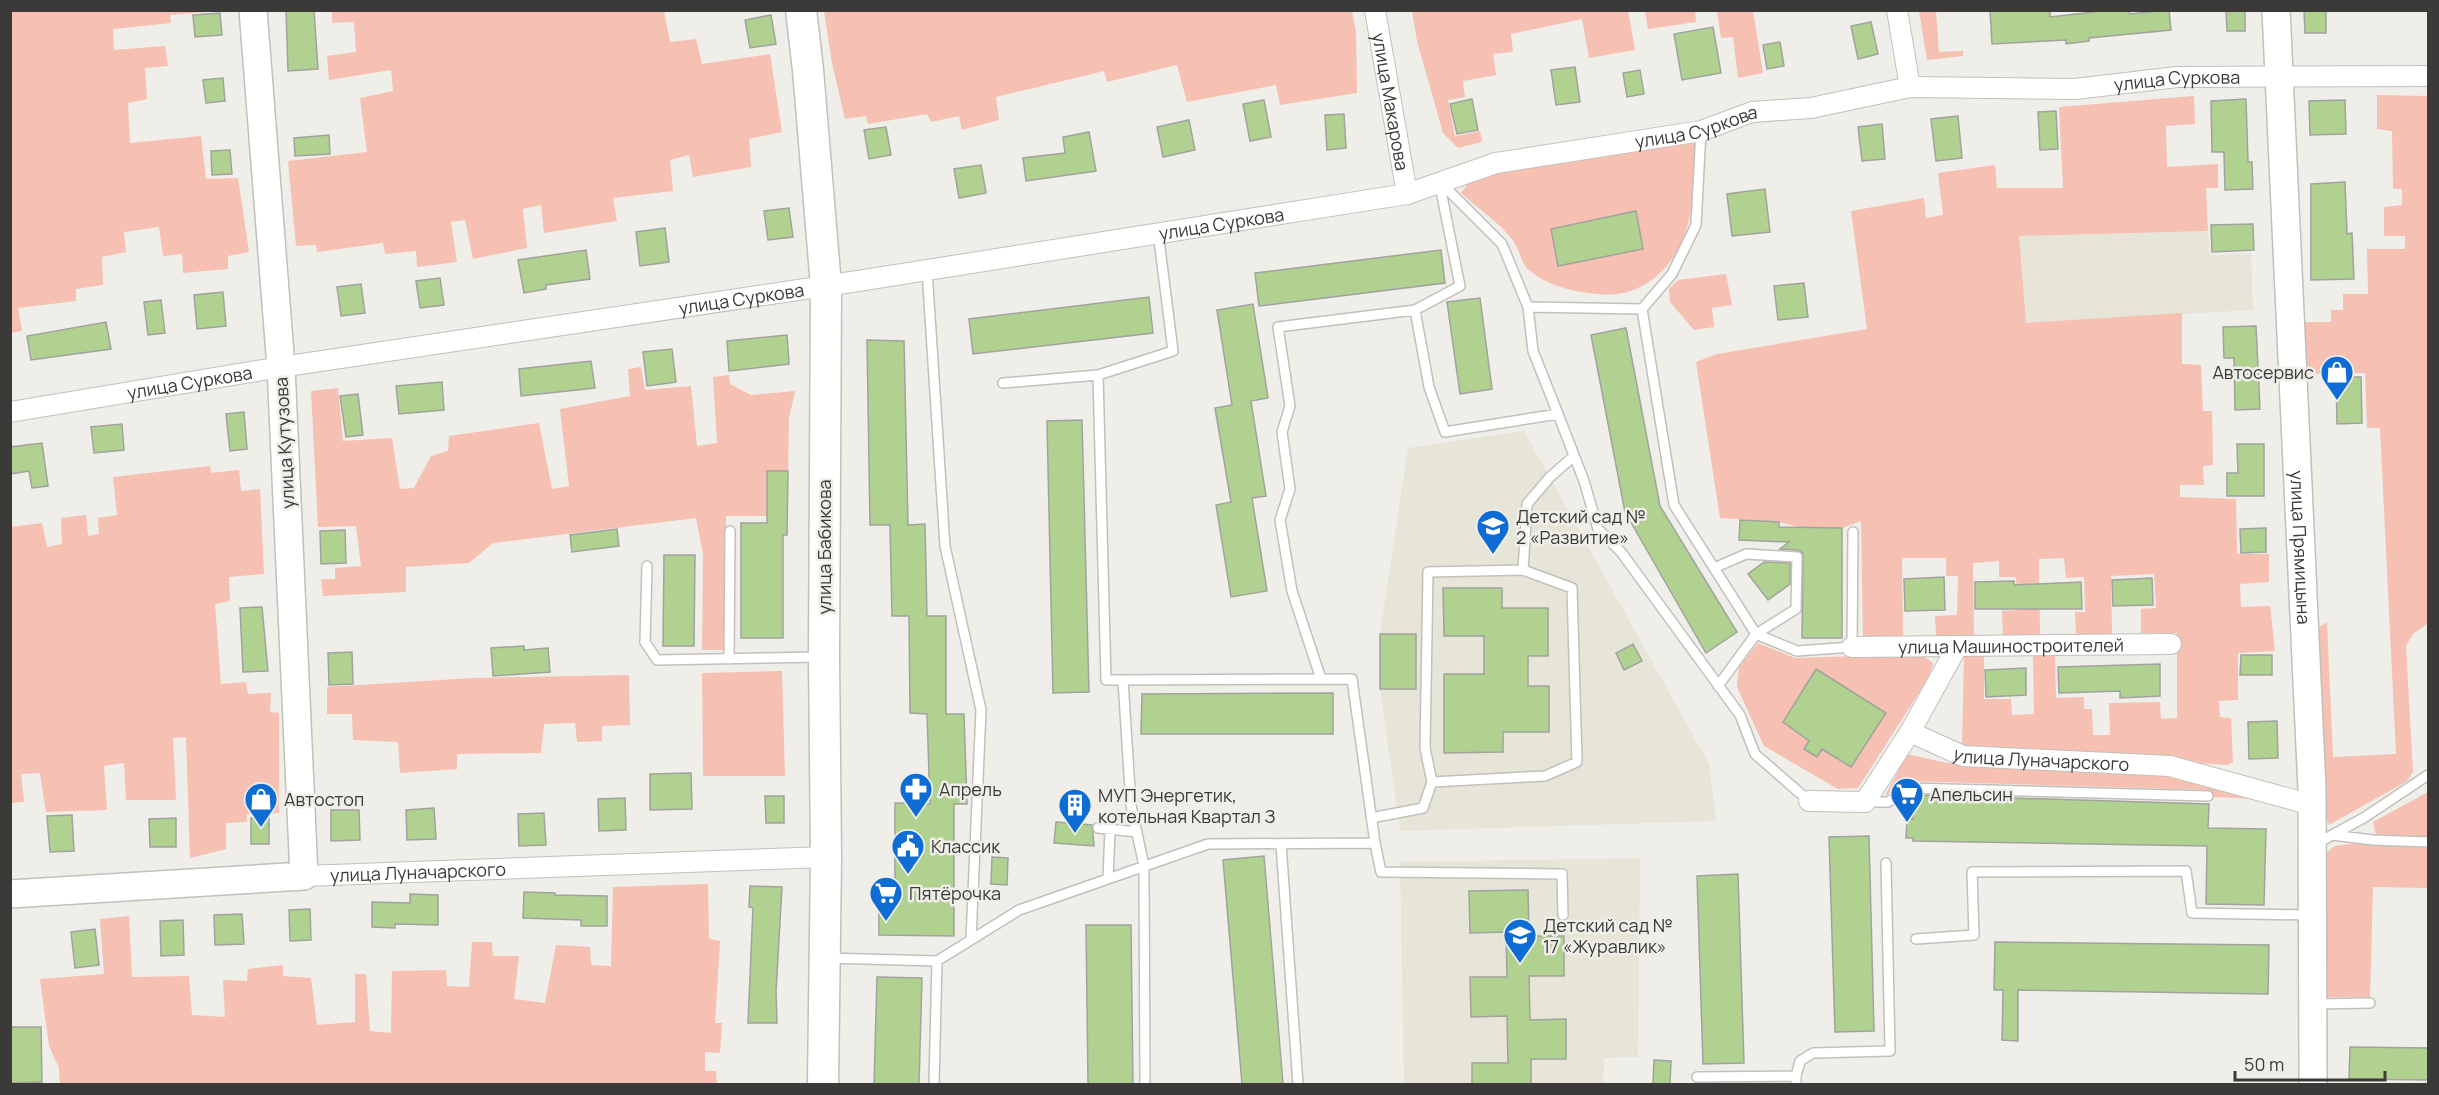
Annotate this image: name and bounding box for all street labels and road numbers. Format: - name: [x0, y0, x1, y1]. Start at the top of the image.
- street label: улица Макарова: [1367, 31, 1415, 172]
- street label: улица Суркова: [2113, 65, 2240, 96]
- street label: улица Суркова: [1633, 100, 1758, 153]
- street label: улица Суркова: [1157, 202, 1286, 245]
- street label: улица Суркова: [677, 277, 806, 320]
- street label: улица Суркова: [125, 360, 254, 404]
- street label: улица Кутузова: [269, 377, 299, 509]
- street label: улица Прямицына: [2285, 470, 2316, 625]
- street label: улица Бабикова: [812, 479, 836, 615]
- street label: улица Машиностроителей: [1898, 632, 2124, 659]
- street label: улица Луначарского: [1950, 741, 2130, 776]
- street label: улица Луначарского: [330, 857, 506, 887]

